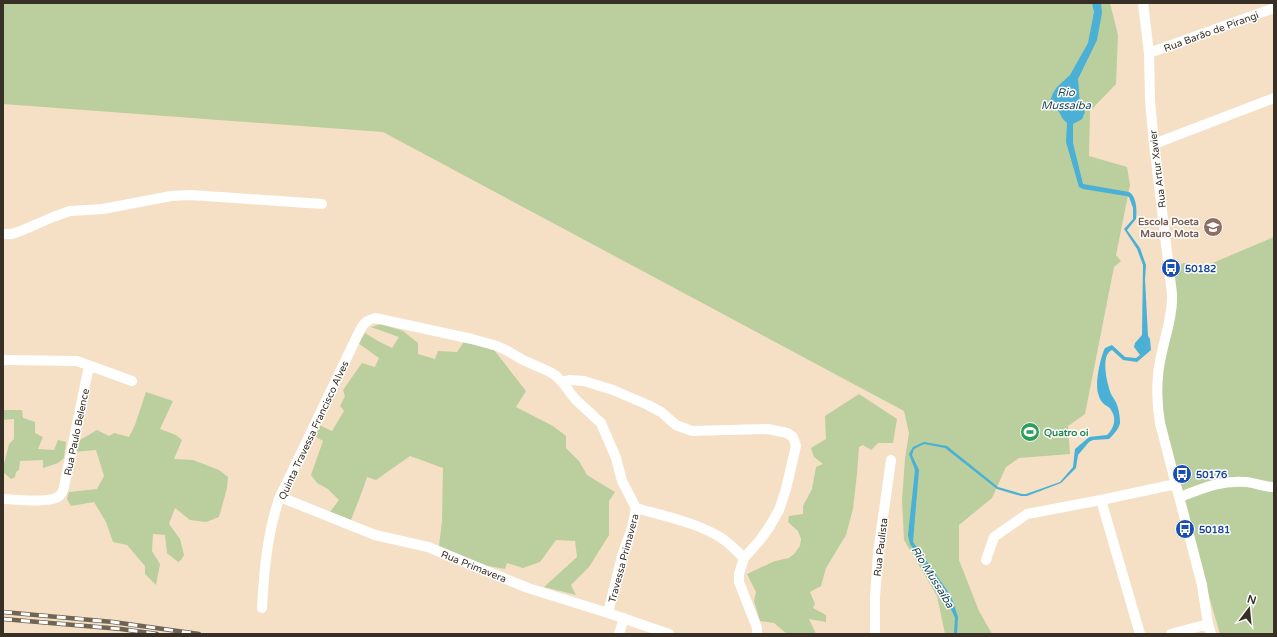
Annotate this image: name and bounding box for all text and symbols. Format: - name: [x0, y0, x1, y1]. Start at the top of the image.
- street label: Rua Barão de Pirangi: [1162, 9, 1260, 55]
- water label: Rio Mussaíba: [1041, 86, 1092, 112]
- street label: Rua Artur Xavier: [1147, 129, 1169, 209]
- place label: Escola Poeta Mauro Mota: [1138, 216, 1199, 240]
- school or university icon: Escola Poeta Mauro Mota: [1202, 216, 1224, 238]
- bus stop icon: 50182: [1160, 257, 1182, 279]
- place label: 50182: [1185, 263, 1216, 275]
- street label: Quinta Travessa Francisco Alves: [276, 359, 351, 502]
- street label: Rua Paulo Belence: [62, 387, 92, 477]
- sports icon: Quatro oi: [1019, 421, 1041, 443]
- place label: Quatro oi: [1044, 427, 1089, 439]
- bus stop icon: 50176: [1171, 463, 1193, 485]
- place label: 50176: [1196, 469, 1228, 481]
- street label: Travessa Primavera: [606, 512, 642, 604]
- street label: Rua Paulista: [871, 517, 891, 577]
- bus stop icon: 50181: [1174, 518, 1196, 540]
- place label: 50181: [1199, 524, 1230, 536]
- water label: Rio Mussaíba: [909, 544, 957, 611]
- street label: Rua Primavera: [439, 548, 508, 585]
- north arrow: [1229, 589, 1269, 629]
- text: N: [1246, 592, 1258, 607]

